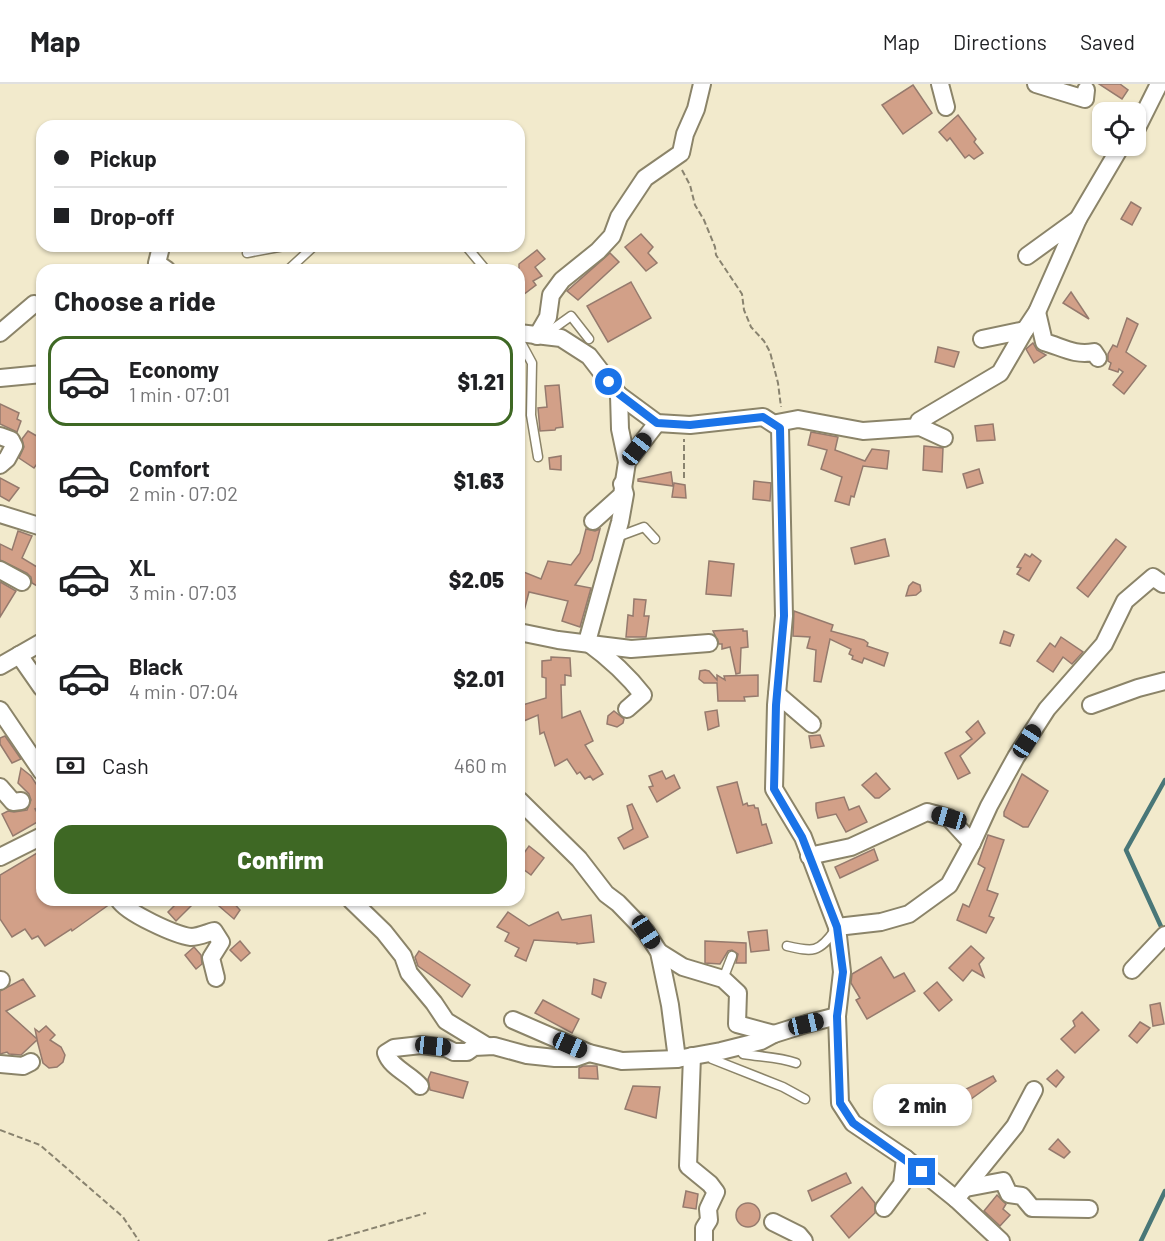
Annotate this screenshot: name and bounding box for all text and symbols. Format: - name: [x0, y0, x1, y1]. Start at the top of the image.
- text: Map: [30, 24, 81, 58]
- text: Map: [883, 29, 920, 54]
- text: Directions: [953, 29, 1047, 54]
- text: Saved: [1080, 29, 1135, 54]
- map controls: [1092, 102, 1146, 156]
- button: locate: [1092, 102, 1146, 156]
- text: Pickup: [90, 145, 157, 171]
- text: Drop-off: [90, 203, 174, 229]
- text: Choose a ride: [54, 284, 216, 316]
- icon: car: [57, 354, 111, 408]
- text: Economy: [129, 356, 219, 382]
- text: $1.21: [457, 368, 504, 394]
- route start: [595, 368, 622, 395]
- text: 1 min · 07:01: [129, 382, 230, 406]
- car: [619, 429, 655, 469]
- icon: car: [57, 453, 111, 507]
- text: Comfort: [129, 455, 210, 481]
- text: $1.63: [454, 467, 504, 493]
- text: 2 min · 07:02: [129, 481, 238, 505]
- icon: car: [57, 552, 111, 606]
- text: XL: [129, 554, 155, 580]
- text: $2.05: [449, 566, 504, 592]
- text: 3 min · 07:03: [129, 580, 237, 604]
- icon: car: [57, 651, 111, 705]
- text: Black: [129, 653, 183, 679]
- text: $2.01: [453, 665, 504, 691]
- text: 4 min · 07:04: [129, 679, 239, 703]
- car: [1010, 721, 1044, 761]
- icon: cash: [54, 749, 87, 782]
- text: Cash: [102, 752, 149, 778]
- text: 460 m: [454, 753, 507, 777]
- car: [929, 804, 969, 832]
- button: Confirm: [54, 825, 507, 894]
- car: [629, 912, 663, 952]
- car: [786, 1011, 826, 1037]
- car: [550, 1029, 590, 1061]
- car: [414, 1035, 452, 1057]
- callout: 2 min: [872, 1085, 972, 1127]
- text: 2 min: [898, 1093, 947, 1117]
- route end: [908, 1158, 935, 1185]

